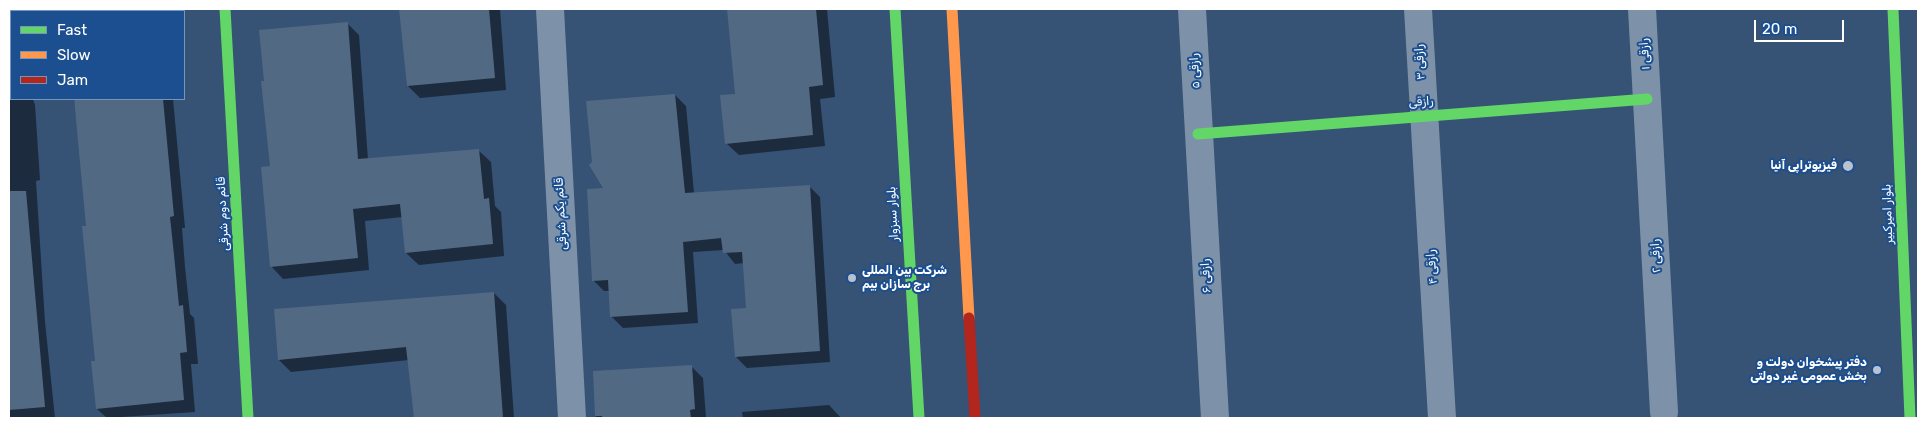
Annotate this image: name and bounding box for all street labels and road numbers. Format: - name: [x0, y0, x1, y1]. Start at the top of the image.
- street label: رازقی ۱: [1637, 38, 1653, 70]
- street label: رازقی ۳: [1412, 44, 1428, 80]
- street label: رازقی ۵: [1187, 53, 1203, 89]
- street label: رازقی: [1408, 94, 1434, 110]
- street label: قائم دوم شرقی: [214, 176, 232, 252]
- street label: قائم یکم شرقی: [552, 177, 570, 251]
- street label: بلوار امیرکبیر: [1880, 184, 1896, 244]
- street label: بلوار سبزوار: [884, 186, 902, 242]
- street label: رازقی ۲: [1648, 239, 1664, 273]
- street label: رازقی ۴: [1424, 249, 1440, 285]
- street label: رازقی ۶: [1198, 258, 1214, 294]

